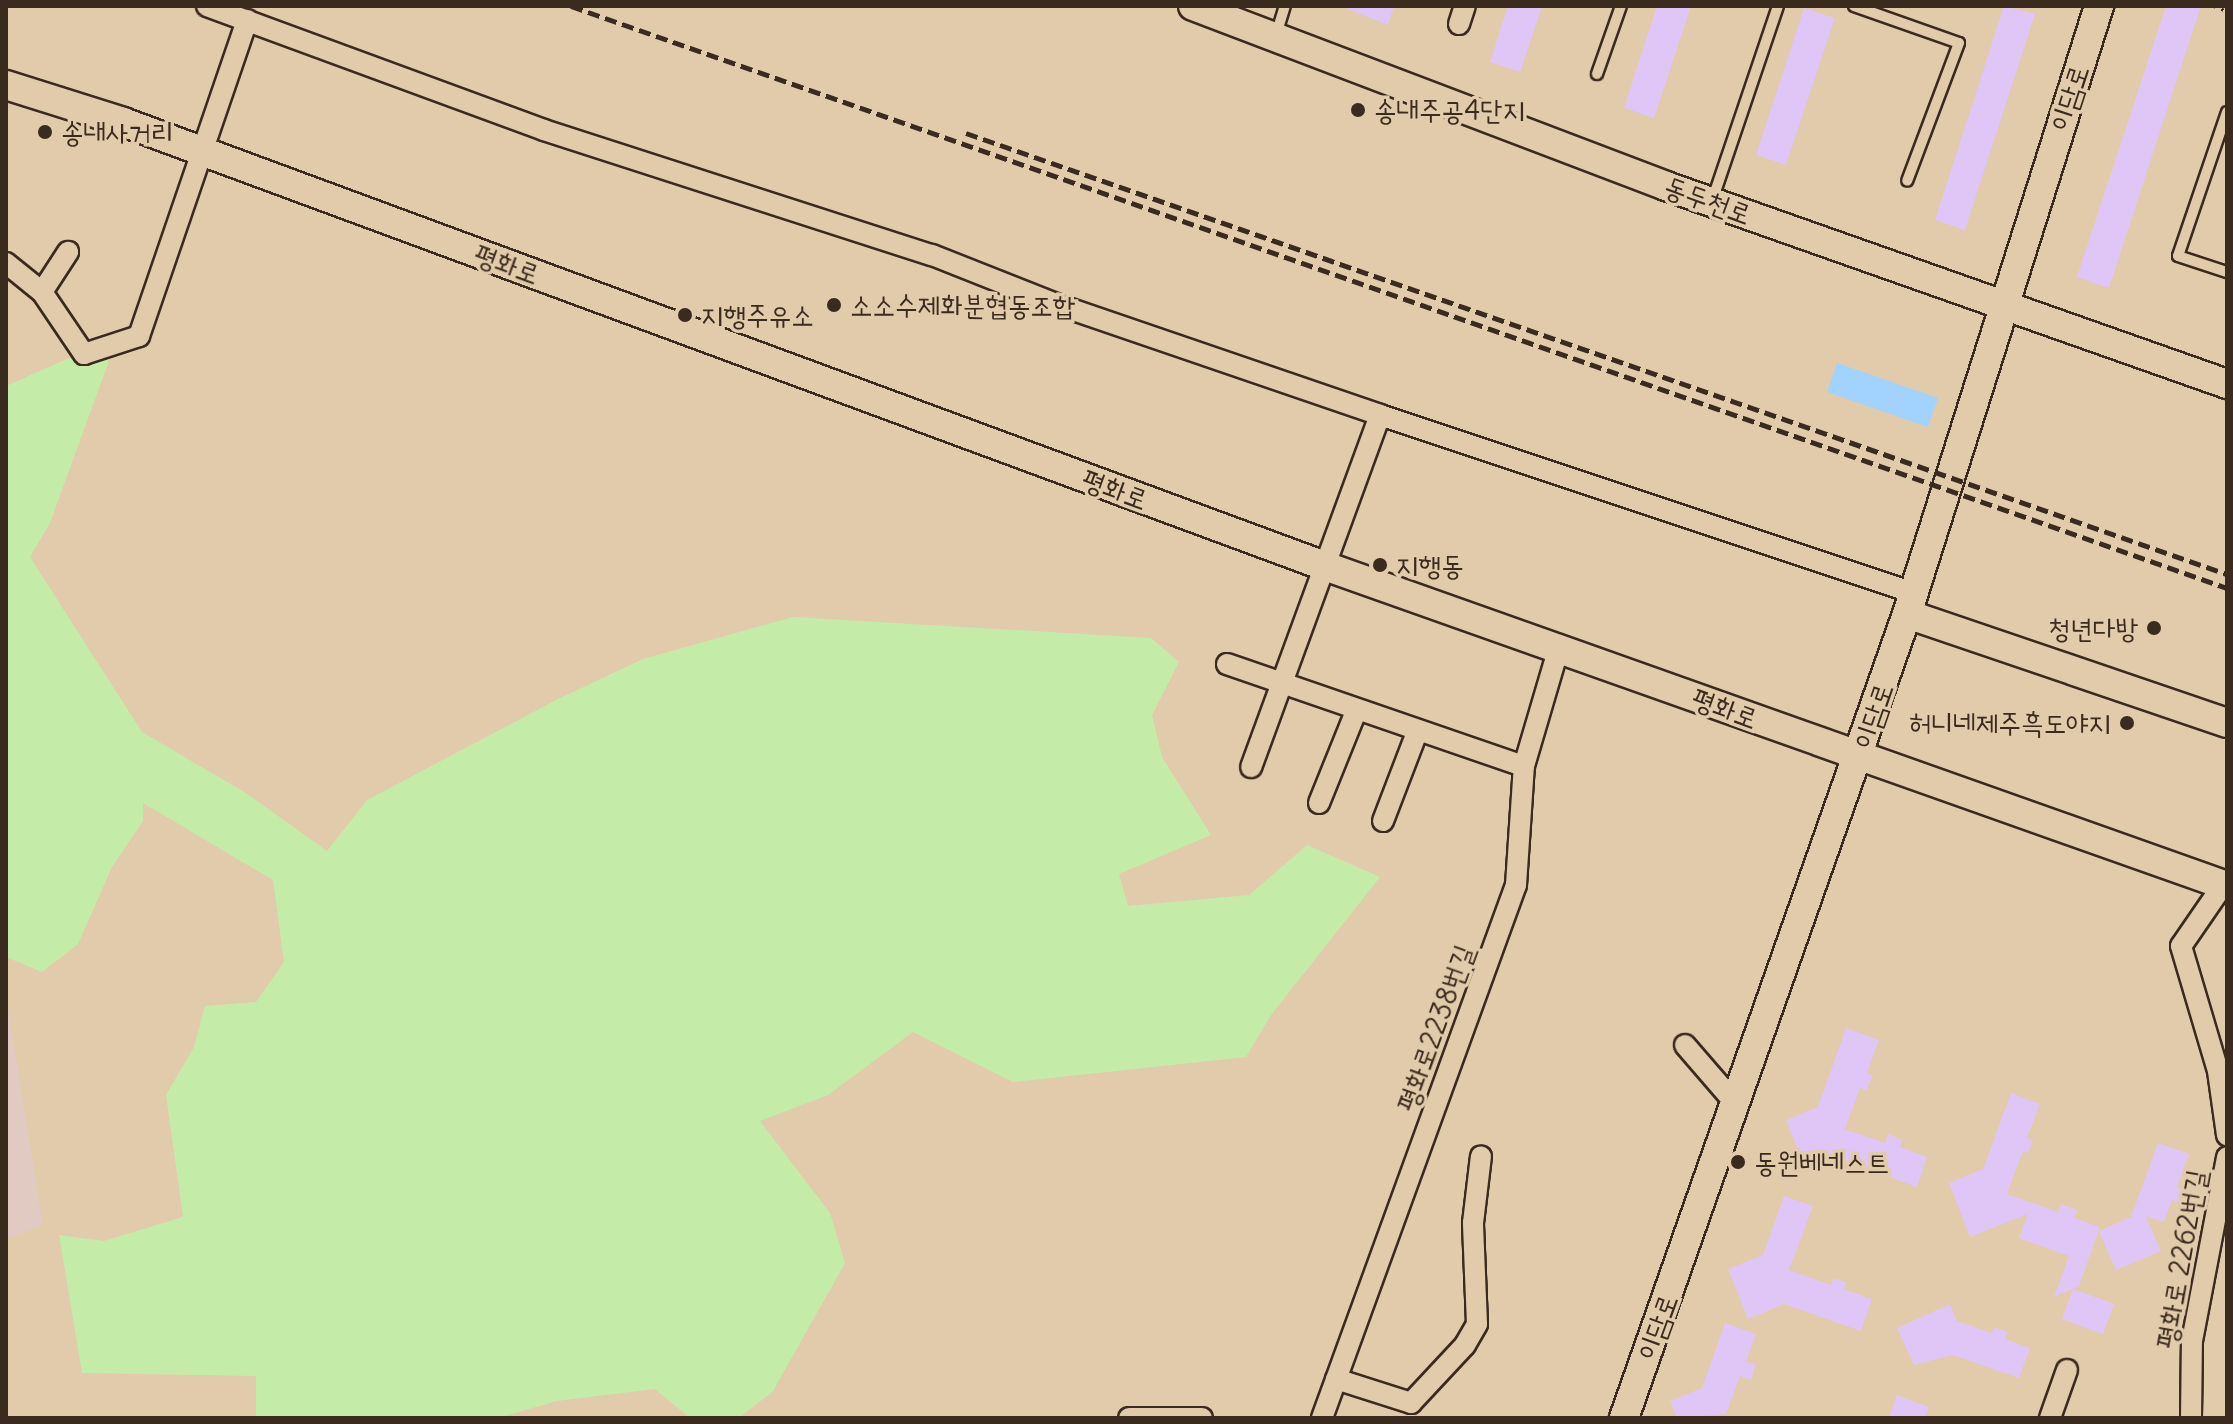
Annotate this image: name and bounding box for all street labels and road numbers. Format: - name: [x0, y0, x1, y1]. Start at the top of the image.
- street label: 이담로: [2043, 61, 2095, 135]
- street label: 동두천로: [1660, 169, 1756, 231]
- street label: 평화로: [469, 237, 545, 291]
- street label: 평화로: [1077, 462, 1153, 516]
- street label: 이담로: [1846, 679, 1900, 753]
- street label: 평화로: [1687, 681, 1763, 735]
- street label: 평화로2238번길: [1389, 940, 1481, 1116]
- street label: 평화로 2262번길: [2149, 1167, 2213, 1351]
- street label: 이담로: [1630, 1289, 1684, 1365]

